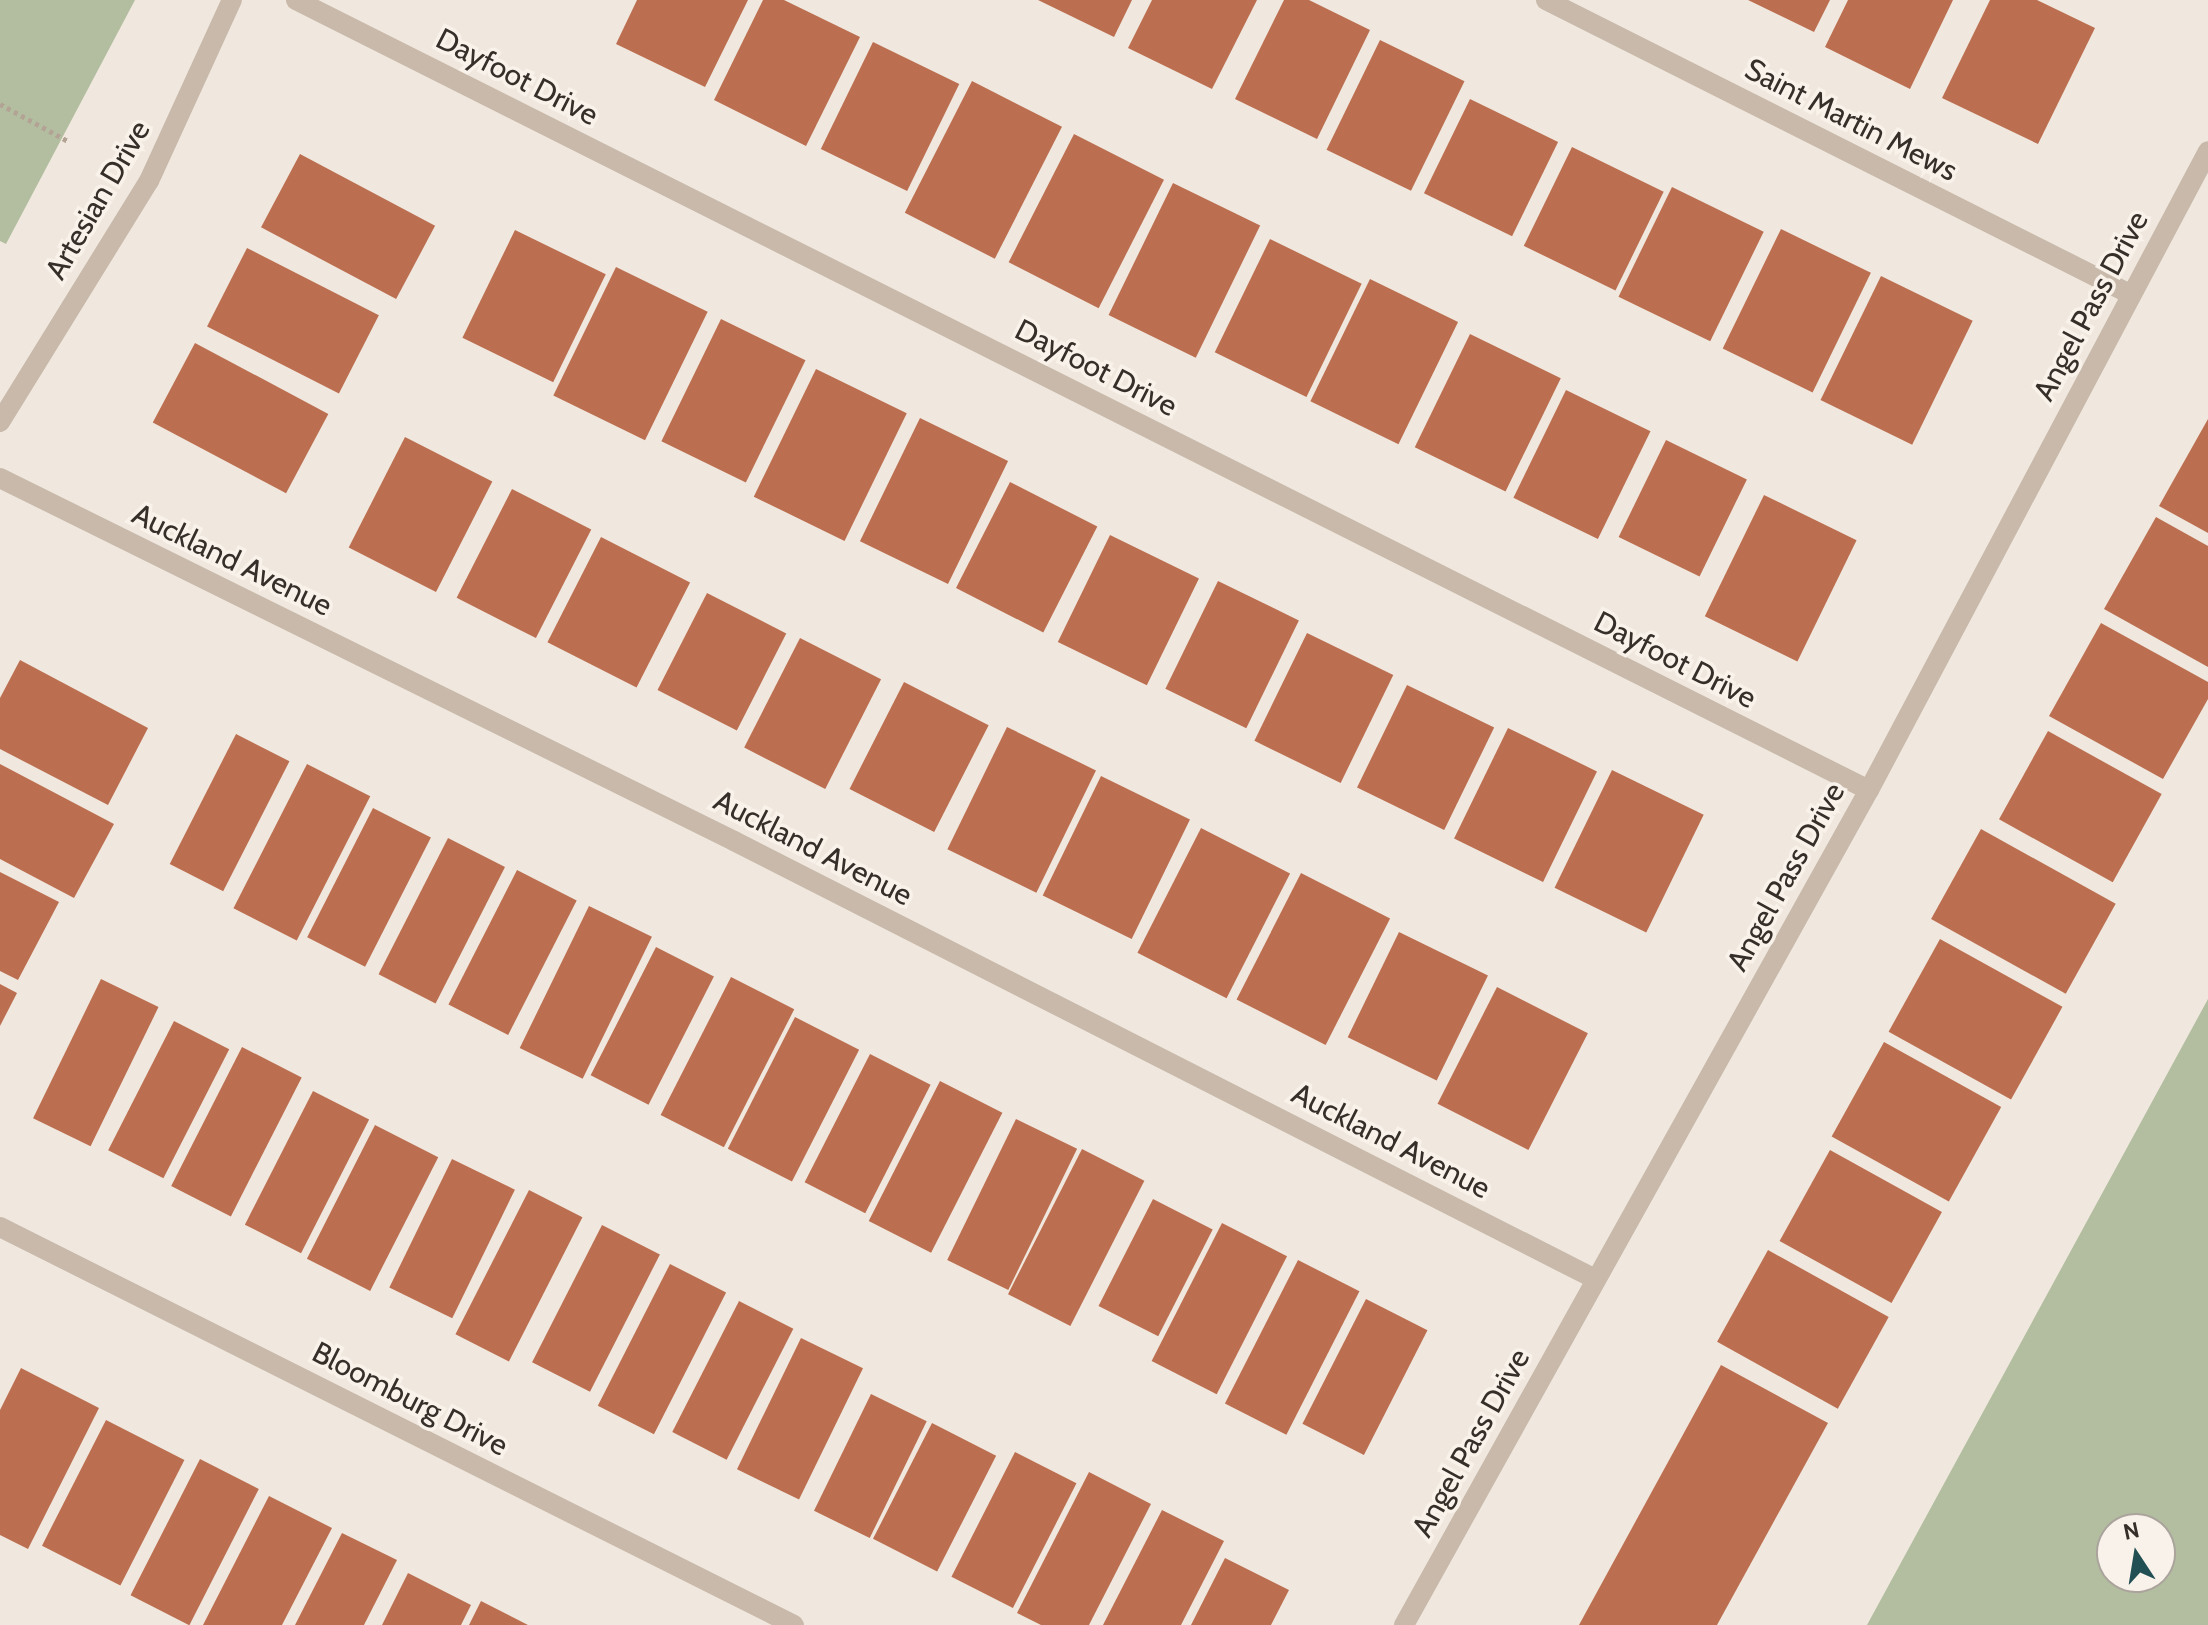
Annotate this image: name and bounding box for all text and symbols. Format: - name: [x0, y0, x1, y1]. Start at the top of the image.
- street label: Dayfoot Drive: [430, 21, 604, 133]
- street label: Saint Martin Mews: [1739, 51, 1963, 189]
- street label: Artesian Drive: [38, 114, 158, 286]
- street label: Angel Pass Drive: [2026, 205, 2156, 407]
- street label: Dayfoot Drive: [1009, 312, 1183, 424]
- street label: Auckland Avenue: [126, 496, 338, 624]
- street label: Dayfoot Drive: [1588, 604, 1762, 716]
- street label: Angel Pass Drive: [1719, 777, 1853, 977]
- street label: Auckland Avenue: [708, 783, 918, 913]
- street label: Auckland Avenue: [1286, 1076, 1496, 1206]
- street label: Bloomburg Drive: [306, 1334, 514, 1464]
- street label: Angel Pass Drive: [1404, 1343, 1538, 1543]
- north arrow: [2096, 1513, 2176, 1593]
- text: N: [2121, 1516, 2142, 1546]

